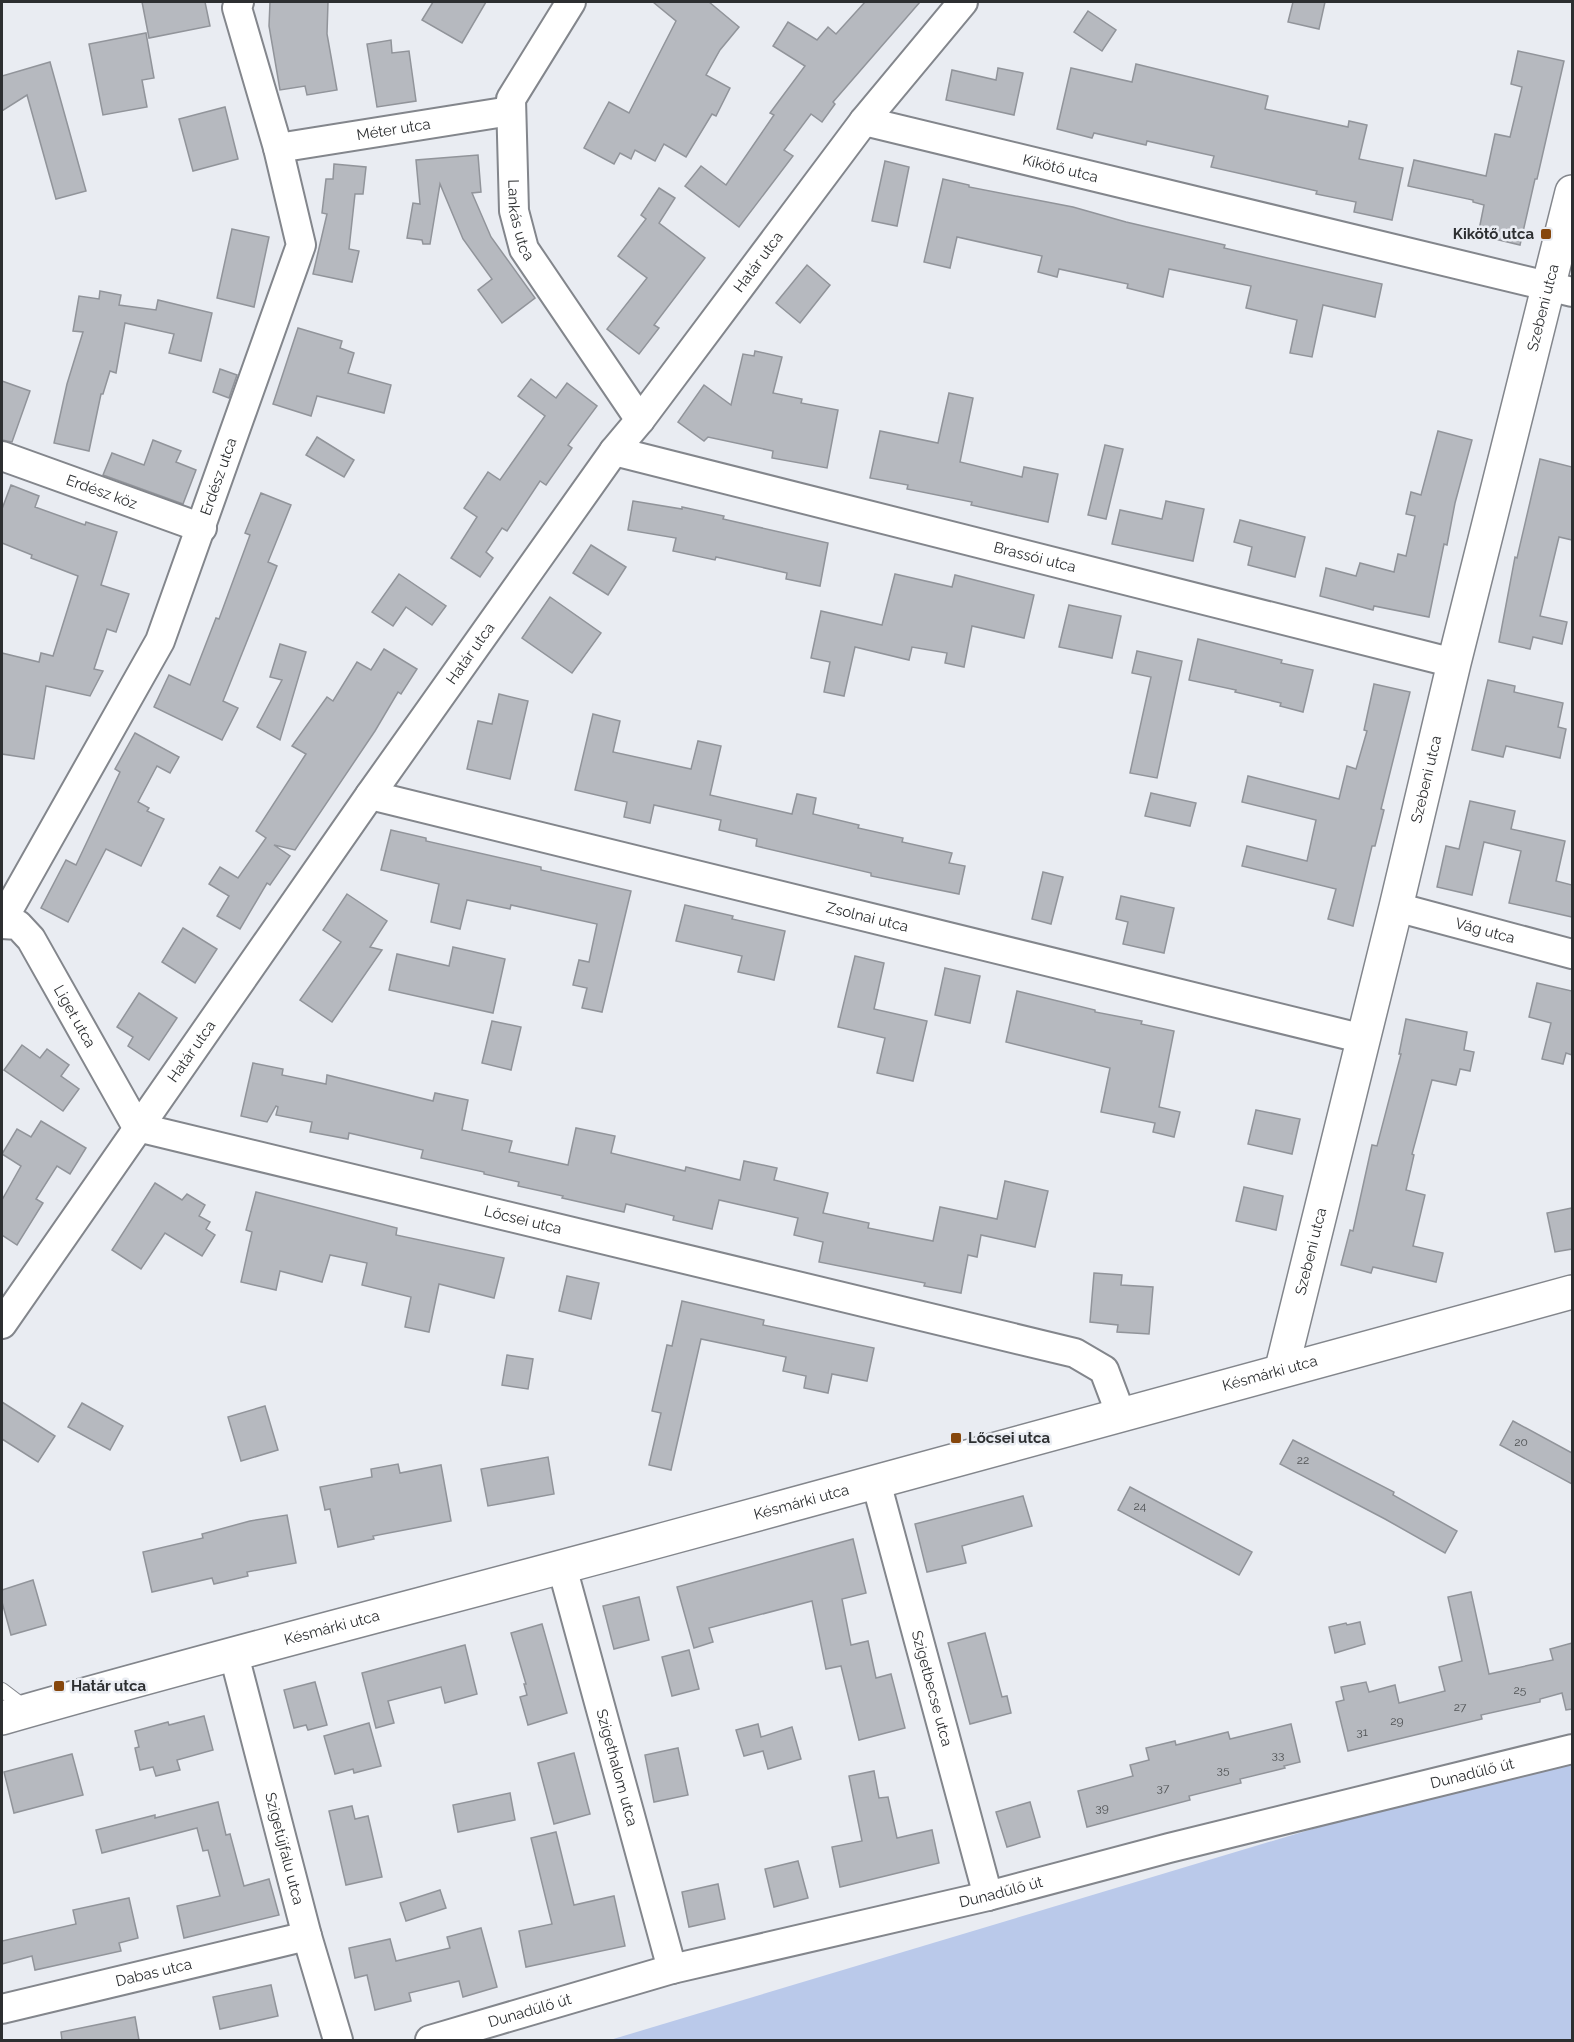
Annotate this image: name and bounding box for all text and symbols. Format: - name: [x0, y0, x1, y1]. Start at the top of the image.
- street label: Méter utca: [355, 115, 432, 144]
- street label: Kikötő utca: [1021, 151, 1100, 186]
- street label: Lankás utca: [504, 179, 538, 264]
- place label: Kikötő utca: [1453, 225, 1534, 243]
- marker: Kikötő utca: [1539, 227, 1553, 241]
- street label: Határ utca: [730, 228, 787, 296]
- street label: Szebeni utca: [1523, 262, 1563, 353]
- street label: Erdész utca: [196, 435, 241, 518]
- street label: Erdész köz: [64, 471, 140, 513]
- street label: Brassói utca: [992, 538, 1078, 576]
- street label: Határ utca: [442, 619, 498, 688]
- street label: Szebeni utca: [1407, 734, 1445, 825]
- street label: Zsolnai utca: [824, 898, 910, 936]
- street label: Vág utca: [1453, 914, 1517, 947]
- street label: Liget utca: [50, 982, 99, 1051]
- street label: Határ utca: [164, 1017, 219, 1086]
- street label: Lőcsei utca: [482, 1202, 564, 1238]
- street label: Szebeni utca: [1291, 1206, 1330, 1297]
- street label: Késmárki utca: [1220, 1352, 1320, 1395]
- place label: Lőcsei utca: [968, 1429, 1050, 1447]
- marker: Lőcsei utca: [949, 1431, 963, 1445]
- house number: 20: [1514, 1435, 1528, 1449]
- house number: 22: [1297, 1453, 1309, 1467]
- street label: Késmárki utca: [752, 1481, 851, 1524]
- house number: 24: [1134, 1499, 1147, 1513]
- street label: Késmárki utca: [282, 1606, 381, 1649]
- street label: Szigetbecse utca: [908, 1629, 956, 1749]
- place label: Határ utca: [71, 1677, 146, 1695]
- marker: Határ utca: [52, 1679, 66, 1693]
- house number: 25: [1514, 1683, 1527, 1697]
- house number: 27: [1454, 1700, 1467, 1714]
- street label: Szigethalom utca: [592, 1707, 642, 1828]
- house number: 29: [1390, 1714, 1404, 1728]
- house number: 31: [1356, 1725, 1368, 1739]
- house number: 33: [1272, 1748, 1284, 1762]
- street label: Dunadűlő út: [1428, 1755, 1516, 1792]
- house number: 35: [1217, 1763, 1230, 1777]
- house number: 37: [1157, 1781, 1170, 1795]
- street label: Szigetújfalu utca: [261, 1790, 308, 1907]
- house number: 39: [1095, 1801, 1109, 1815]
- street label: Dunadűlő út: [957, 1873, 1045, 1911]
- street label: Dabas utca: [114, 1955, 194, 1990]
- street label: Dunadűlő út: [486, 1990, 573, 2031]

